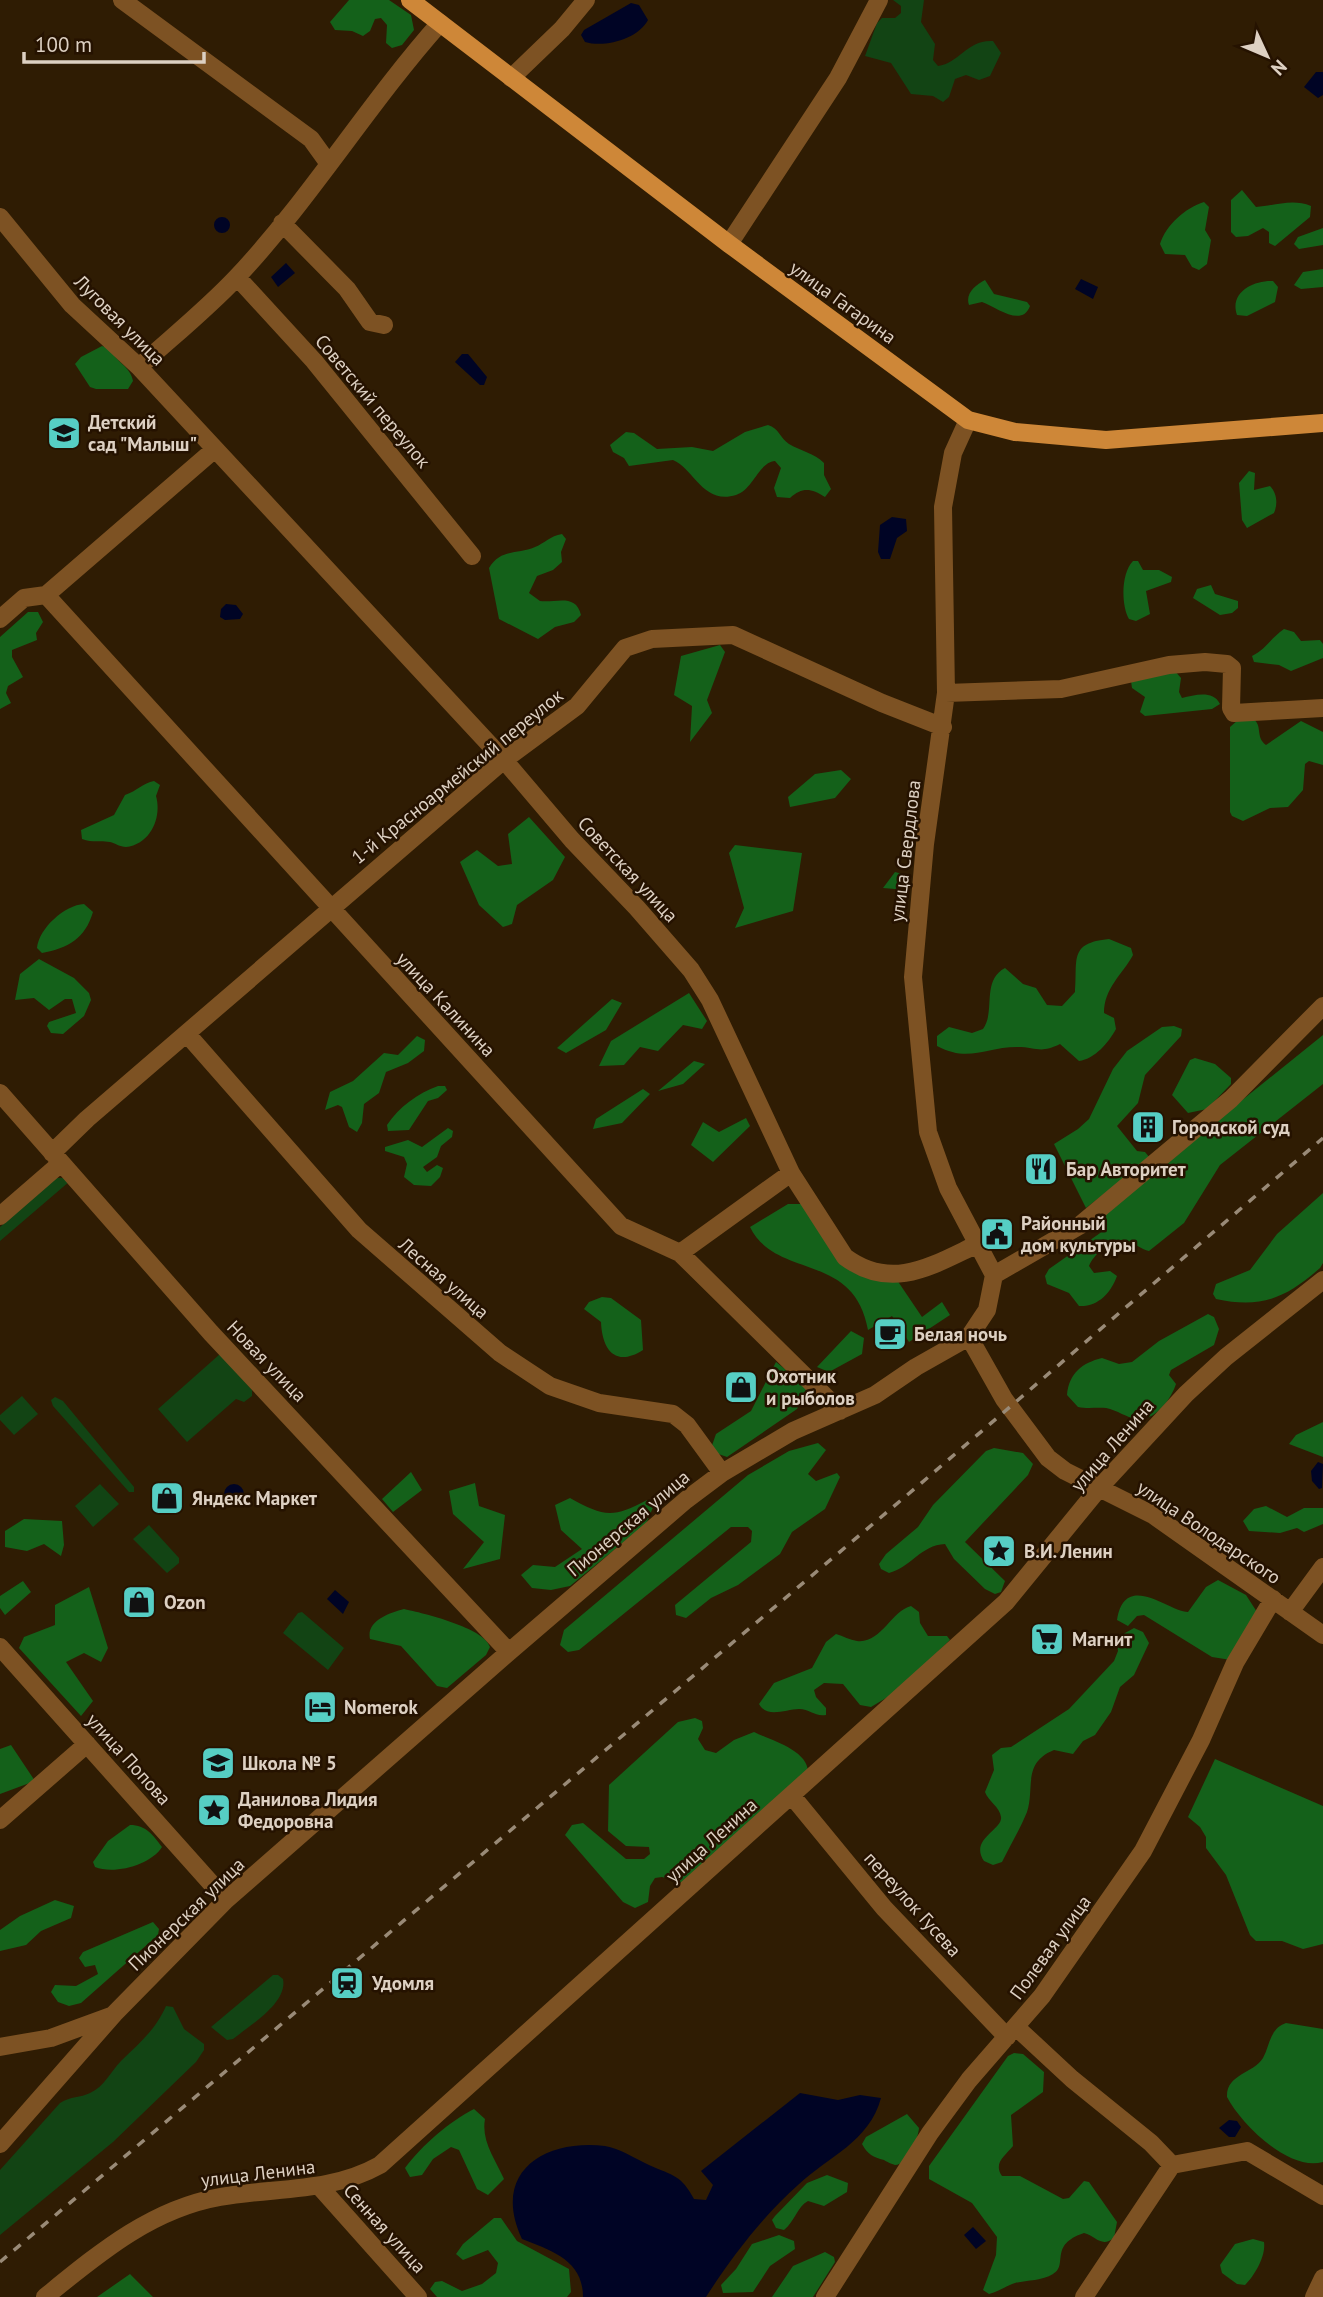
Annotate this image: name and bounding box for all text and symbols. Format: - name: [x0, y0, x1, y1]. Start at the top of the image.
- scale bar: [24, 21, 205, 65]
- north arrow: [1232, 21, 1302, 91]
- text: 100 m: [35, 31, 92, 58]
- text: N: [1266, 55, 1292, 81]
- street label: улица Гагарина: [785, 255, 901, 349]
- street label: Луговая улица: [69, 269, 171, 371]
- street label: Советский переулок: [310, 329, 436, 473]
- place label: Детский сад "Малыш": [88, 410, 197, 456]
- school or university icon: Детский сад "Малыш": [45, 414, 83, 452]
- street label: 1-й Красноармейский переулок: [346, 683, 568, 869]
- street label: улица Свердлова: [884, 779, 926, 923]
- street label: Советская улица: [573, 811, 683, 927]
- street label: улица Калинина: [391, 947, 501, 1061]
- building icon: Городской суд: [1129, 1108, 1167, 1146]
- place label: Городской суд: [1172, 1115, 1290, 1139]
- restaurant icon: Бар Авторитет: [1022, 1150, 1060, 1188]
- place label: Бар Авторитет: [1066, 1157, 1186, 1181]
- place label: Районный дом культуры: [1020, 1211, 1136, 1257]
- public building icon: Районный дом культуры: [978, 1215, 1016, 1253]
- street label: Лесная улица: [393, 1232, 494, 1324]
- street label: Новая улица: [222, 1315, 312, 1407]
- cafe icon: Белая ночь: [871, 1315, 909, 1353]
- place label: Белая ночь: [914, 1322, 1007, 1346]
- place label: Охотник и рыболов: [766, 1364, 855, 1410]
- shop icon: Охотник и рыболов: [722, 1368, 760, 1406]
- street label: улица Ленина: [1065, 1394, 1159, 1496]
- street label: Пионерская улица: [562, 1465, 694, 1581]
- street label: улица Володарского: [1132, 1475, 1286, 1589]
- shop icon: Яндекс Маркет: [148, 1479, 186, 1517]
- place label: Яндекс Маркет: [192, 1486, 317, 1510]
- place icon: В.И. Ленин: [980, 1532, 1018, 1570]
- place label: В.И. Ленин: [1024, 1539, 1113, 1563]
- shop icon: Ozon: [120, 1583, 158, 1621]
- place label: Ozon: [164, 1590, 206, 1614]
- supermarket icon: Магнит: [1028, 1620, 1066, 1658]
- place label: Магнит: [1072, 1627, 1132, 1651]
- hotel icon: Nomerok: [301, 1688, 339, 1726]
- place label: Nomerok: [344, 1695, 419, 1719]
- street label: улица Попова: [81, 1708, 177, 1810]
- school or university icon: Школа № 5: [199, 1744, 237, 1782]
- place label: Школа № 5: [242, 1751, 337, 1775]
- place label: Данилова Лидия Федоровна: [238, 1787, 378, 1833]
- place icon: Данилова Лидия Федоровна: [195, 1791, 233, 1829]
- street label: улица Ленина: [660, 1793, 762, 1887]
- street label: переулок Гусева: [859, 1846, 967, 1962]
- street label: Пионерская улица: [123, 1852, 249, 1976]
- street label: Полевая улица: [1004, 1890, 1096, 2004]
- station icon: Удомля: [328, 1964, 366, 2002]
- place label: Удомля: [371, 1971, 434, 1995]
- street label: улица Ленина: [199, 2154, 317, 2192]
- street label: Сенная улица: [339, 2178, 431, 2278]

